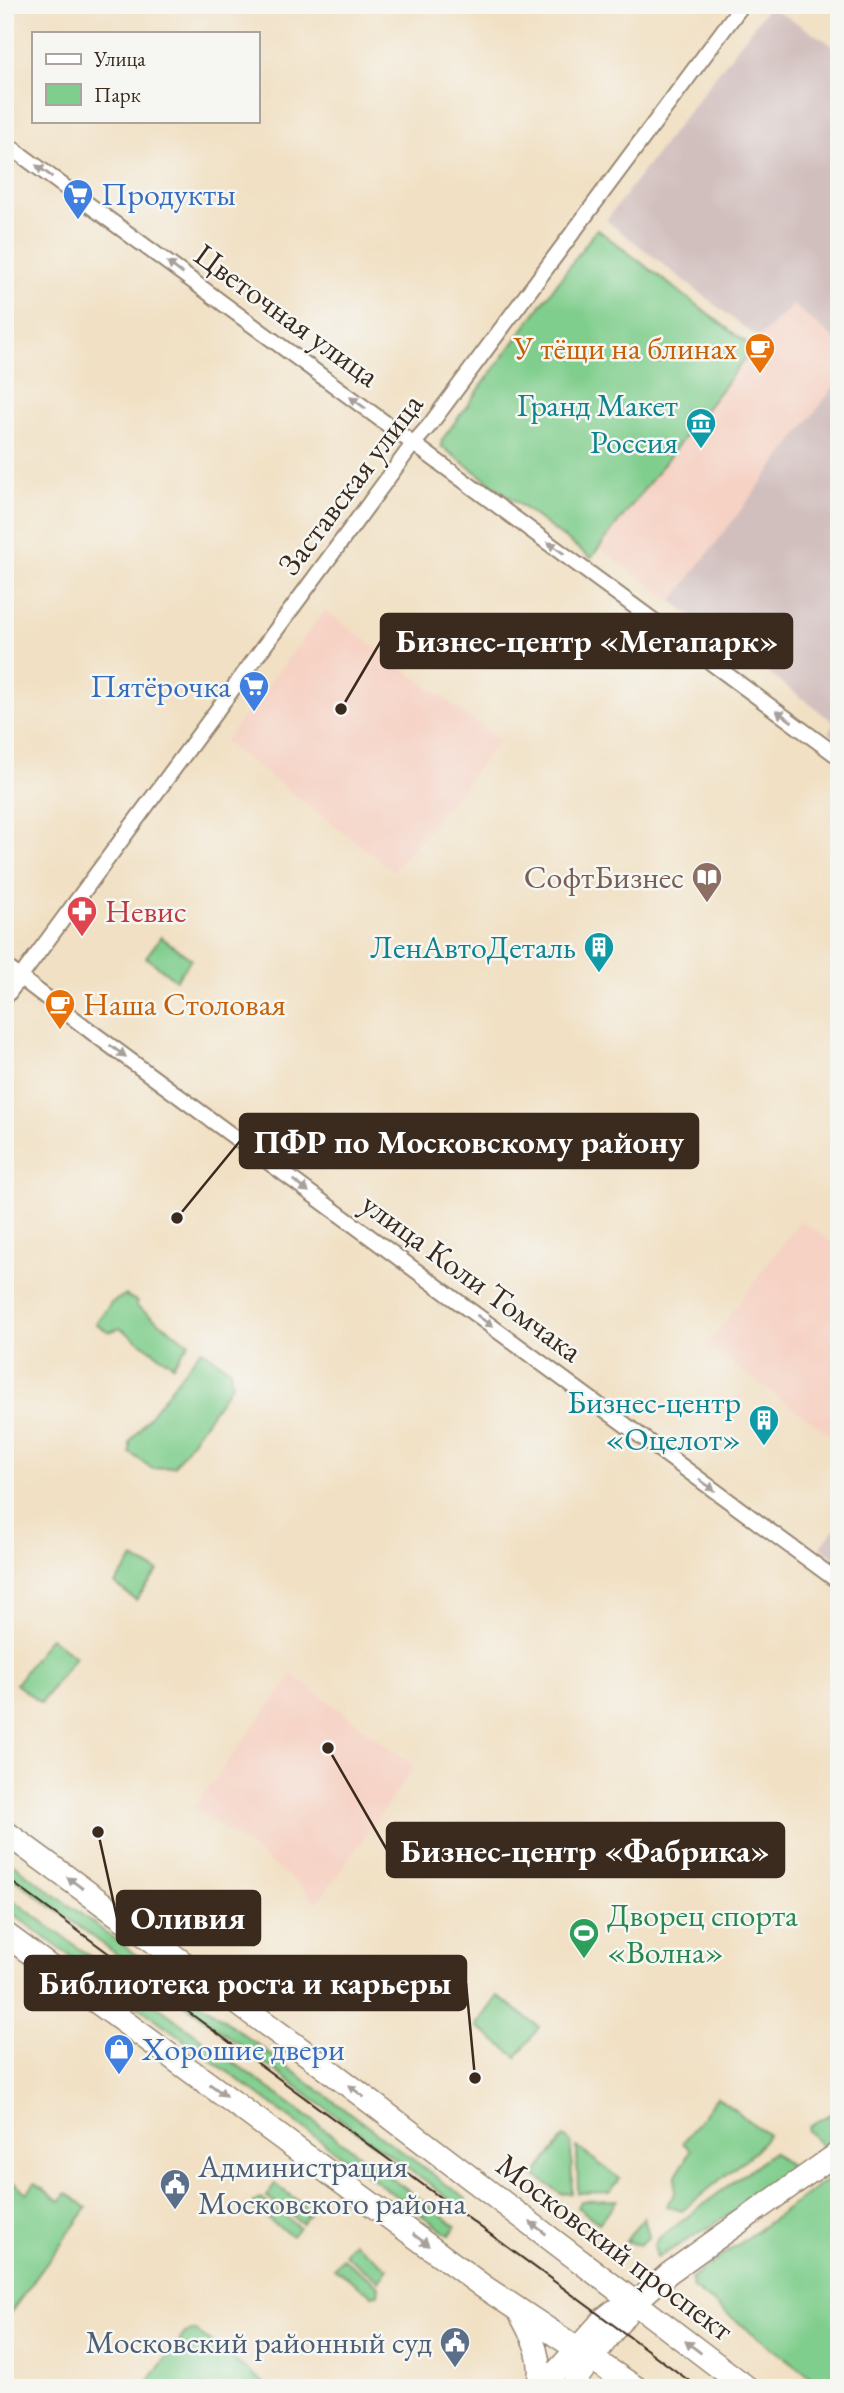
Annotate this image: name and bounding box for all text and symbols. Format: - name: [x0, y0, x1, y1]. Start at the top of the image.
- legend: [32, 32, 259, 122]
- text: Улица: [93, 45, 146, 72]
- text: Парк: [94, 81, 141, 108]
- one-way arrow: [35, 164, 53, 178]
- place label: Продукты: [101, 173, 236, 215]
- supermarket icon: Продукты: [61, 177, 95, 221]
- street label: Цветочная улица: [186, 234, 388, 397]
- one-way arrow: [166, 261, 185, 275]
- place label: У тёщи на блинах: [513, 327, 737, 369]
- cafe icon: У тёщи на блинах: [743, 331, 777, 375]
- street label: Заставская улица: [268, 384, 432, 583]
- place label: Гранд Макет Россия: [517, 384, 678, 463]
- one-way arrow: [349, 396, 367, 410]
- museum icon: Гранд Макет Россия: [684, 406, 718, 450]
- one-way arrow: [546, 541, 565, 555]
- callout: Бизнес-центр «Мегапарк»: [381, 614, 792, 668]
- text: Бизнес-центр «Мегапарк»: [396, 619, 778, 662]
- place label: Пятёрочка: [90, 665, 231, 707]
- supermarket icon: Пятёрочка: [237, 669, 271, 713]
- one-way arrow: [775, 710, 793, 724]
- place label: СофтБизнес: [524, 856, 684, 898]
- library icon: СофтБизнес: [690, 860, 724, 904]
- place label: Невис: [105, 890, 187, 932]
- pharmacy icon: Невис: [65, 894, 99, 938]
- place label: ЛенАвтоДеталь: [370, 926, 576, 968]
- building icon: ЛенАвтоДеталь: [582, 930, 616, 974]
- place label: Наша Столовая: [83, 983, 286, 1025]
- cafe icon: Наша Столовая: [43, 987, 77, 1031]
- one-way arrow: [109, 1044, 127, 1058]
- callout: ПФР по Московскому району: [240, 1114, 698, 1168]
- text: ПФР по Московскому району: [254, 1120, 685, 1163]
- one-way arrow: [292, 1179, 311, 1193]
- street label: улица Коли Томчака: [353, 1183, 591, 1372]
- one-way arrow: [476, 1313, 494, 1327]
- place label: Бизнес-центр «Оцелот»: [567, 1381, 741, 1460]
- building icon: Бизнес-центр «Оцелот»: [747, 1403, 781, 1447]
- one-way arrow: [698, 1478, 716, 1492]
- callout: Бизнес-центр «Фабрика»: [387, 1823, 784, 1877]
- text: Бизнес-центр «Фабрика»: [400, 1829, 770, 1872]
- one-way arrow: [65, 1876, 84, 1890]
- callout: Оливия: [117, 1891, 260, 1945]
- place label: Дворец спорта «Волна»: [607, 1894, 798, 1973]
- text: Оливия: [131, 1896, 245, 1939]
- sports icon: Дворец спорта «Волна»: [567, 1916, 601, 1960]
- callout: Библиотека роста и карьеры: [25, 1956, 466, 2010]
- text: Библиотека роста и карьеры: [39, 1961, 452, 2004]
- place label: Хорошие двери: [141, 2028, 345, 2070]
- shop icon: Хорошие двери: [102, 2032, 136, 2076]
- one-way arrow: [209, 2083, 228, 2097]
- one-way arrow: [347, 2084, 365, 2098]
- street label: Московский проспект: [488, 2144, 742, 2350]
- place label: Администрация Московского района: [197, 2145, 466, 2224]
- public building icon: Администрация Московского района: [158, 2167, 192, 2211]
- one-way arrow: [529, 2221, 547, 2235]
- one-way arrow: [412, 2232, 430, 2246]
- place label: Московский районный суд: [86, 2321, 432, 2363]
- public building icon: Московский районный суд: [438, 2325, 472, 2369]
- one-way arrow: [684, 2340, 702, 2354]

